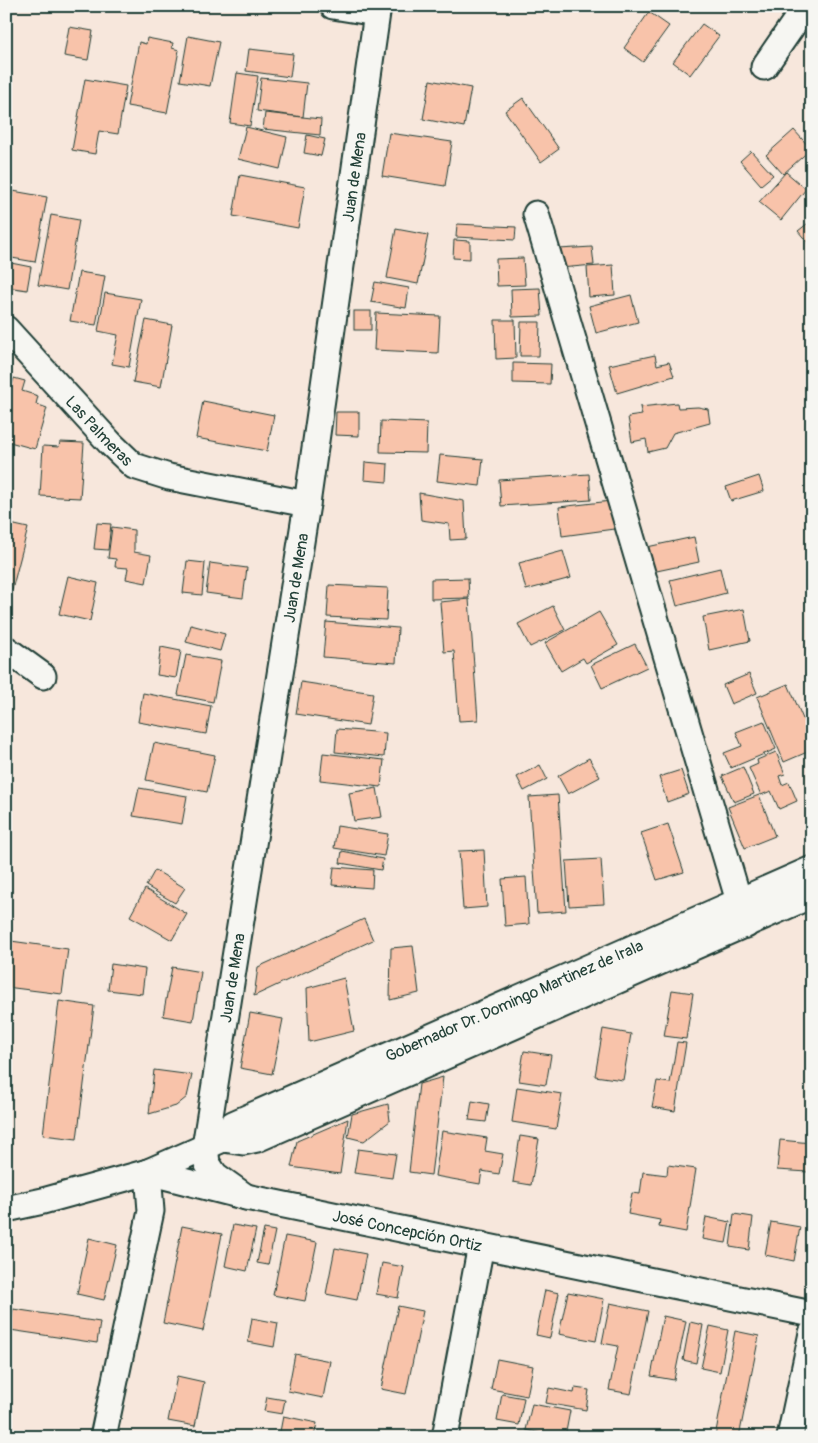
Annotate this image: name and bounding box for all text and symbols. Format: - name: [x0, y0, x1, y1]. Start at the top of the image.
- street label: Juan de Mena: [338, 131, 371, 223]
- street label: Las Palmeras: [61, 392, 137, 470]
- street label: Juan de Mena: [279, 532, 313, 624]
- street label: Juan de Mena: [216, 932, 250, 1024]
- street label: Gobernador Dr. Domingo Martinez de Irala: [382, 936, 646, 1067]
- street label: José Concepción Ortiz: [331, 1206, 484, 1257]

